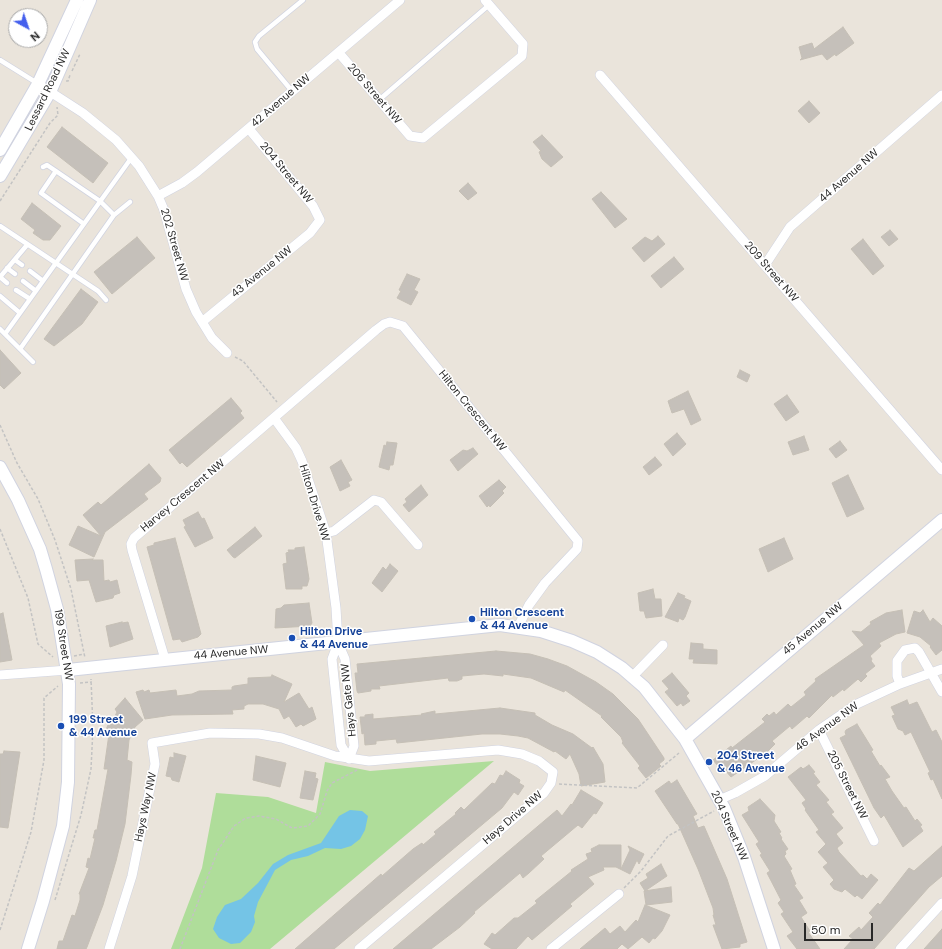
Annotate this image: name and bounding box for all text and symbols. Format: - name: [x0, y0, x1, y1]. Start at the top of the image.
- north arrow: [8, 8, 48, 48]
- text: N: [27, 28, 43, 44]
- street label: Lessard Road NW: [22, 47, 74, 133]
- street label: 206 Street NW: [344, 61, 404, 127]
- street label: 42 Avenue NW: [249, 72, 313, 130]
- street label: 204 Street NW: [257, 140, 315, 206]
- street label: 44 Avenue NW: [816, 146, 882, 206]
- street label: 202 Street NW: [157, 207, 191, 283]
- street label: 209 Street NW: [741, 239, 801, 305]
- street label: 43 Avenue NW: [229, 243, 295, 301]
- street label: Hilton Crescent NW: [435, 368, 509, 454]
- street label: Harvey Crescent NW: [138, 457, 228, 535]
- street label: Hilton Drive NW: [296, 463, 332, 543]
- street label: 45 Avenue NW: [780, 600, 846, 658]
- place label: Hilton Crescent & 44 Avenue: [480, 606, 564, 632]
- street label: 199 Street NW: [51, 608, 75, 682]
- marker: Hilton Crescent & 44 Avenue: [467, 614, 477, 624]
- place label: Hilton Drive & 44 Avenue: [300, 625, 368, 651]
- marker: Hilton Drive & 44 Avenue: [287, 633, 297, 643]
- street label: 44 Avenue NW: [193, 643, 269, 663]
- street label: Hays Gate NW: [339, 663, 359, 737]
- street label: 46 Avenue NW: [793, 700, 861, 754]
- place label: 199 Street & 44 Avenue: [69, 713, 137, 739]
- marker: 199 Street & 44 Avenue: [56, 721, 66, 731]
- street label: 205 Street NW: [824, 748, 870, 822]
- place label: 204 Street & 46 Avenue: [717, 749, 785, 775]
- marker: 204 Street & 46 Avenue: [704, 757, 714, 767]
- street label: Hays Way NW: [132, 771, 160, 843]
- street label: Hays Drive NW: [480, 788, 546, 848]
- street label: 204 Street NW: [708, 789, 750, 863]
- scale bar: [806, 915, 875, 941]
- text: 50 m: [811, 922, 840, 938]

